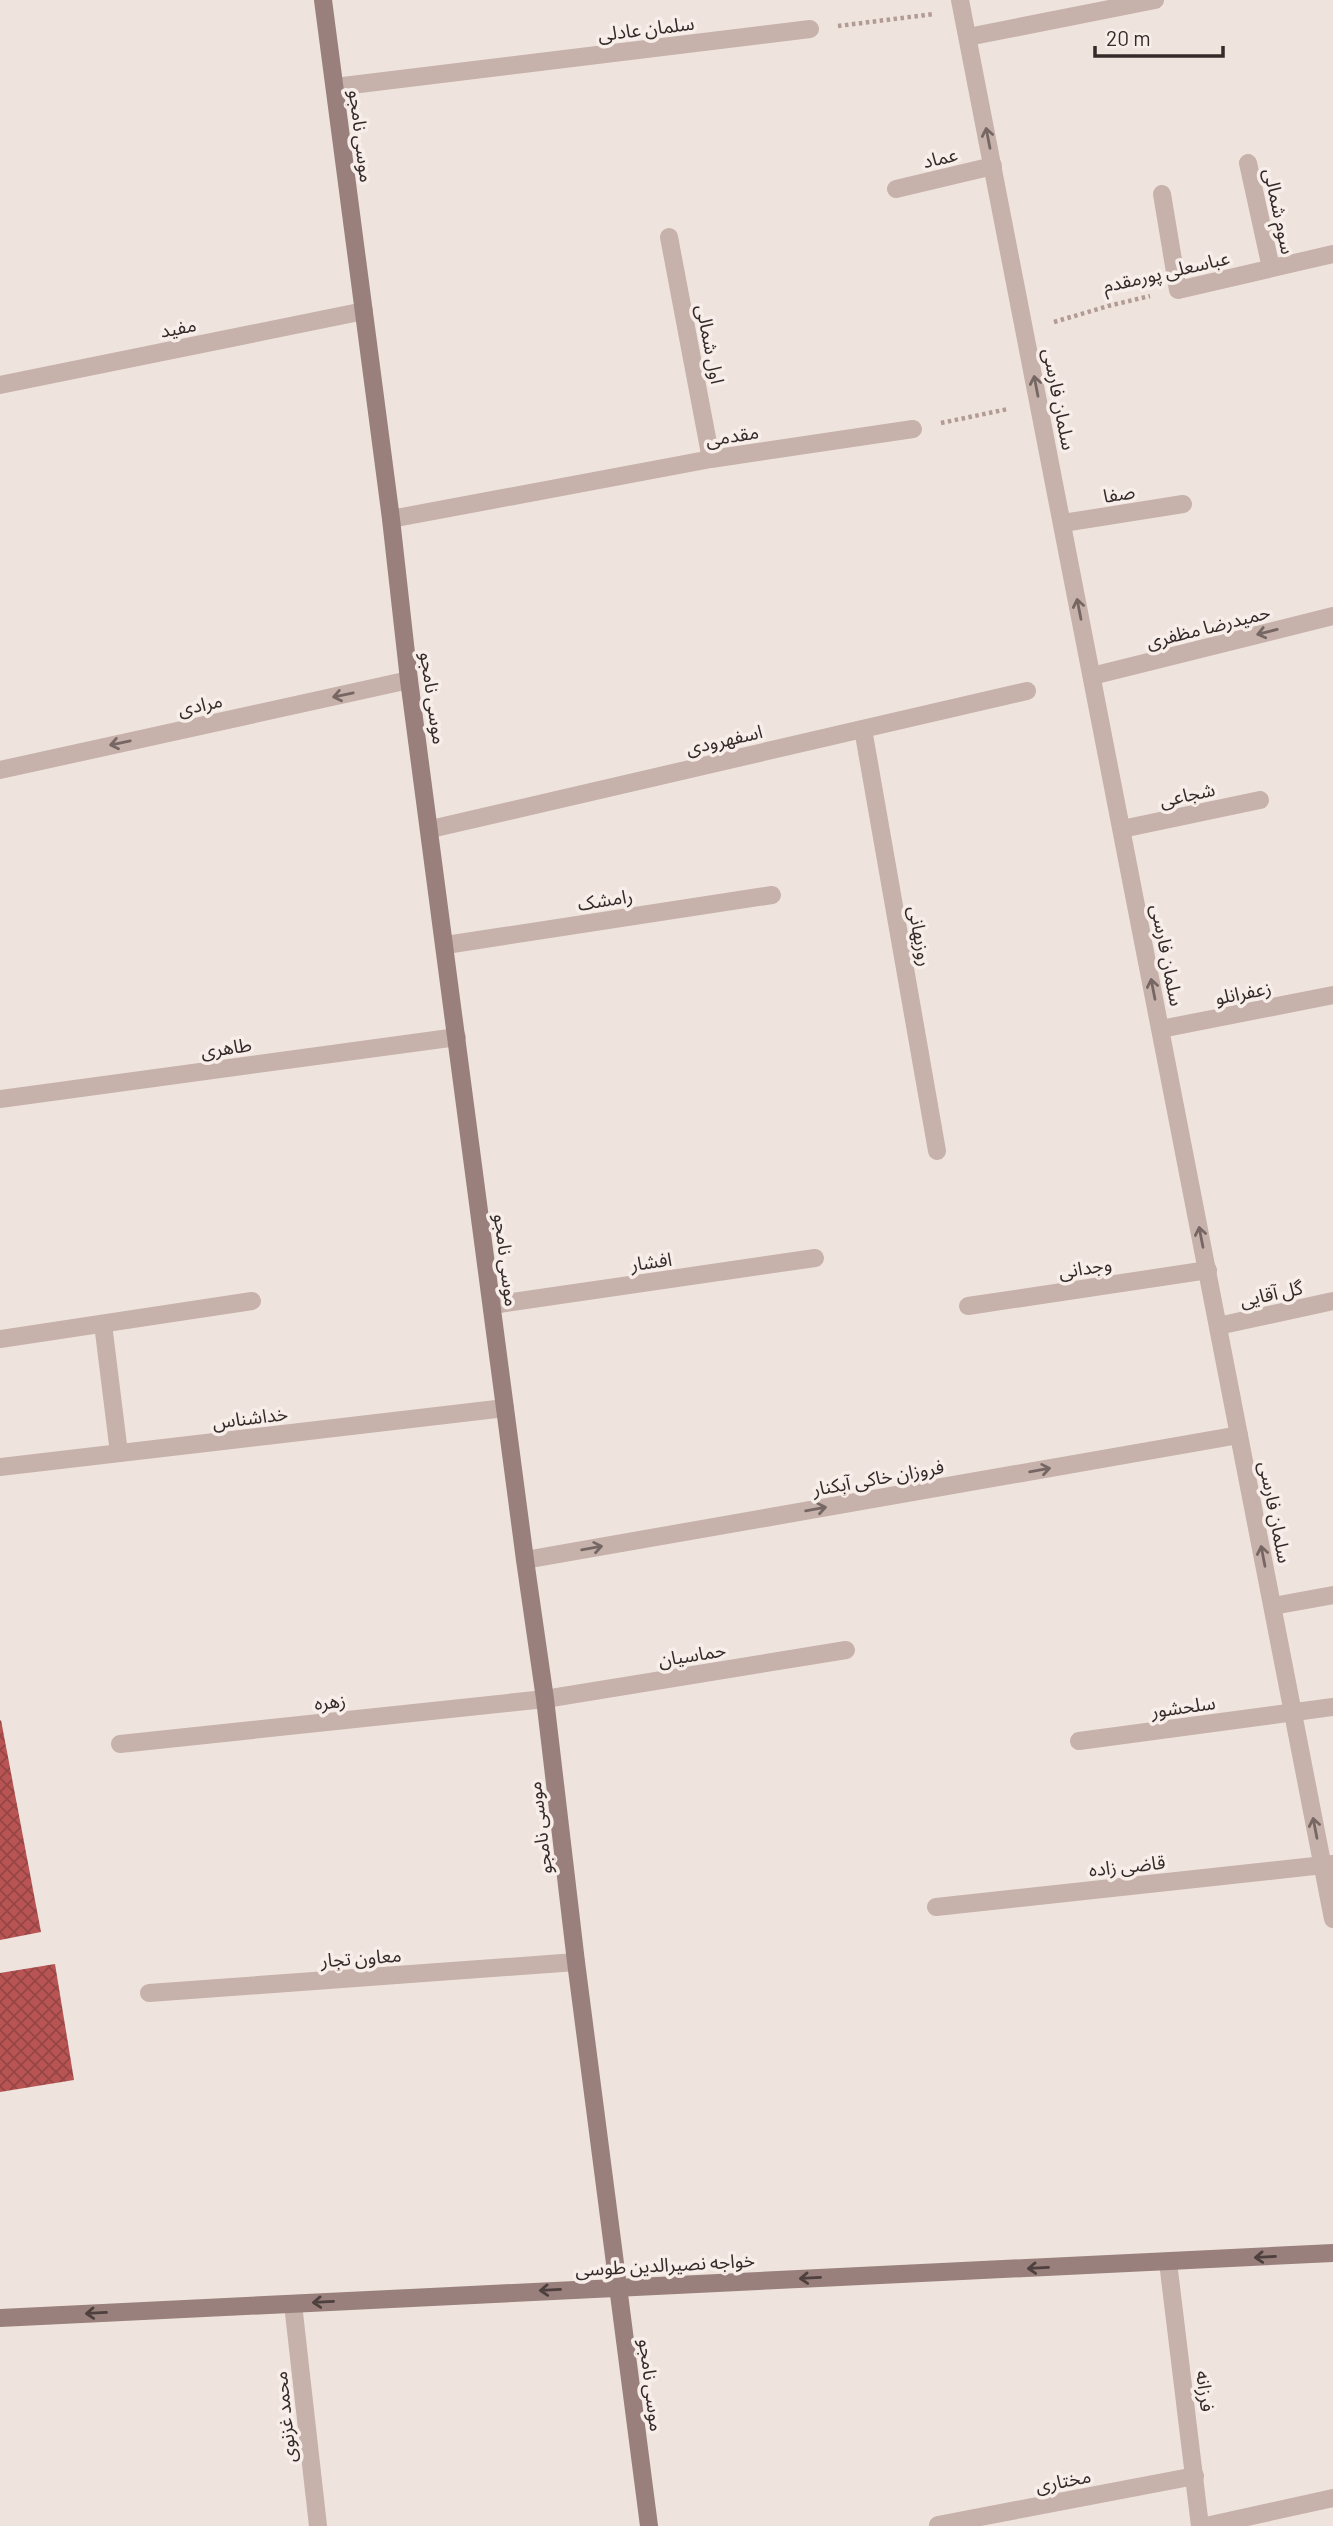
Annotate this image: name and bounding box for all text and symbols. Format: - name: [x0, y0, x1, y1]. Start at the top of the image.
- street label: سلمان عادلی: [596, 11, 696, 46]
- scale bar: [1095, 14, 1223, 58]
- text: 20 m: [1106, 25, 1151, 50]
- street label: موسی نامجو: [344, 88, 379, 184]
- one-way arrow: [980, 127, 994, 150]
- street label: عماد: [920, 142, 960, 172]
- street label: سوم شمالی: [1256, 166, 1300, 257]
- street label: عباسعلی پورمقدم: [1100, 245, 1233, 301]
- street label: اول شمالی: [691, 302, 730, 386]
- street label: مفید: [158, 312, 198, 342]
- street label: سلمان فارسی: [1038, 346, 1081, 452]
- one-way arrow: [1029, 375, 1042, 398]
- street label: مقدمی: [704, 419, 760, 452]
- street label: صفا: [1101, 479, 1137, 507]
- one-way arrow: [1072, 598, 1086, 621]
- street label: حمیدرضا مظفری: [1144, 599, 1273, 654]
- one-way arrow: [1256, 626, 1279, 639]
- street label: موسی نامجو: [415, 650, 452, 746]
- street label: مرادی: [176, 688, 225, 721]
- one-way arrow: [332, 688, 355, 702]
- street label: اسفهرودی: [683, 719, 765, 760]
- one-way arrow: [109, 737, 132, 751]
- street label: شجاعی: [1157, 777, 1217, 812]
- street label: رامشک: [576, 883, 634, 916]
- street label: سلمان فارسی: [1146, 902, 1189, 1008]
- street label: روزبهانی: [903, 904, 938, 968]
- street label: زعفرانلو: [1213, 975, 1273, 1010]
- one-way arrow: [1146, 978, 1159, 1001]
- street label: طاهری: [199, 1032, 253, 1063]
- street label: موسی نامجو: [489, 1212, 524, 1308]
- one-way arrow: [1194, 1226, 1208, 1249]
- street label: افشار: [628, 1247, 673, 1276]
- street label: وجدانی: [1057, 1251, 1113, 1284]
- street label: گل آقایی: [1237, 1275, 1306, 1312]
- street label: خداشناس: [211, 1401, 289, 1434]
- street label: فروزان خاکی آبکنار: [810, 1454, 946, 1501]
- street label: سلمان فارسی: [1254, 1459, 1297, 1565]
- one-way arrow: [1028, 1463, 1051, 1476]
- one-way arrow: [804, 1502, 827, 1515]
- one-way arrow: [580, 1541, 603, 1554]
- one-way arrow: [1256, 1545, 1269, 1568]
- street label: حماسیان: [657, 1637, 728, 1671]
- street label: زهره: [313, 1688, 347, 1715]
- street label: سلحشور: [1148, 1690, 1217, 1723]
- street label: موسی نامجو: [522, 1780, 557, 1876]
- one-way arrow: [1308, 1817, 1322, 1840]
- street label: قاضی زاده: [1088, 1850, 1166, 1881]
- street label: معاون تجار: [319, 1943, 402, 1972]
- street label: خواجه نصیرالدین طوسی: [575, 2248, 755, 2281]
- one-way arrow: [1254, 2251, 1277, 2264]
- one-way arrow: [1026, 2261, 1049, 2274]
- one-way arrow: [800, 2272, 822, 2285]
- one-way arrow: [539, 2284, 562, 2297]
- one-way arrow: [312, 2296, 335, 2309]
- one-way arrow: [85, 2307, 108, 2320]
- street label: موسی نامجو: [634, 2337, 669, 2433]
- street label: فرزانه: [1191, 2369, 1220, 2413]
- street label: محمد غزنوی: [268, 2370, 301, 2464]
- street label: مختاری: [1033, 2463, 1093, 2498]

